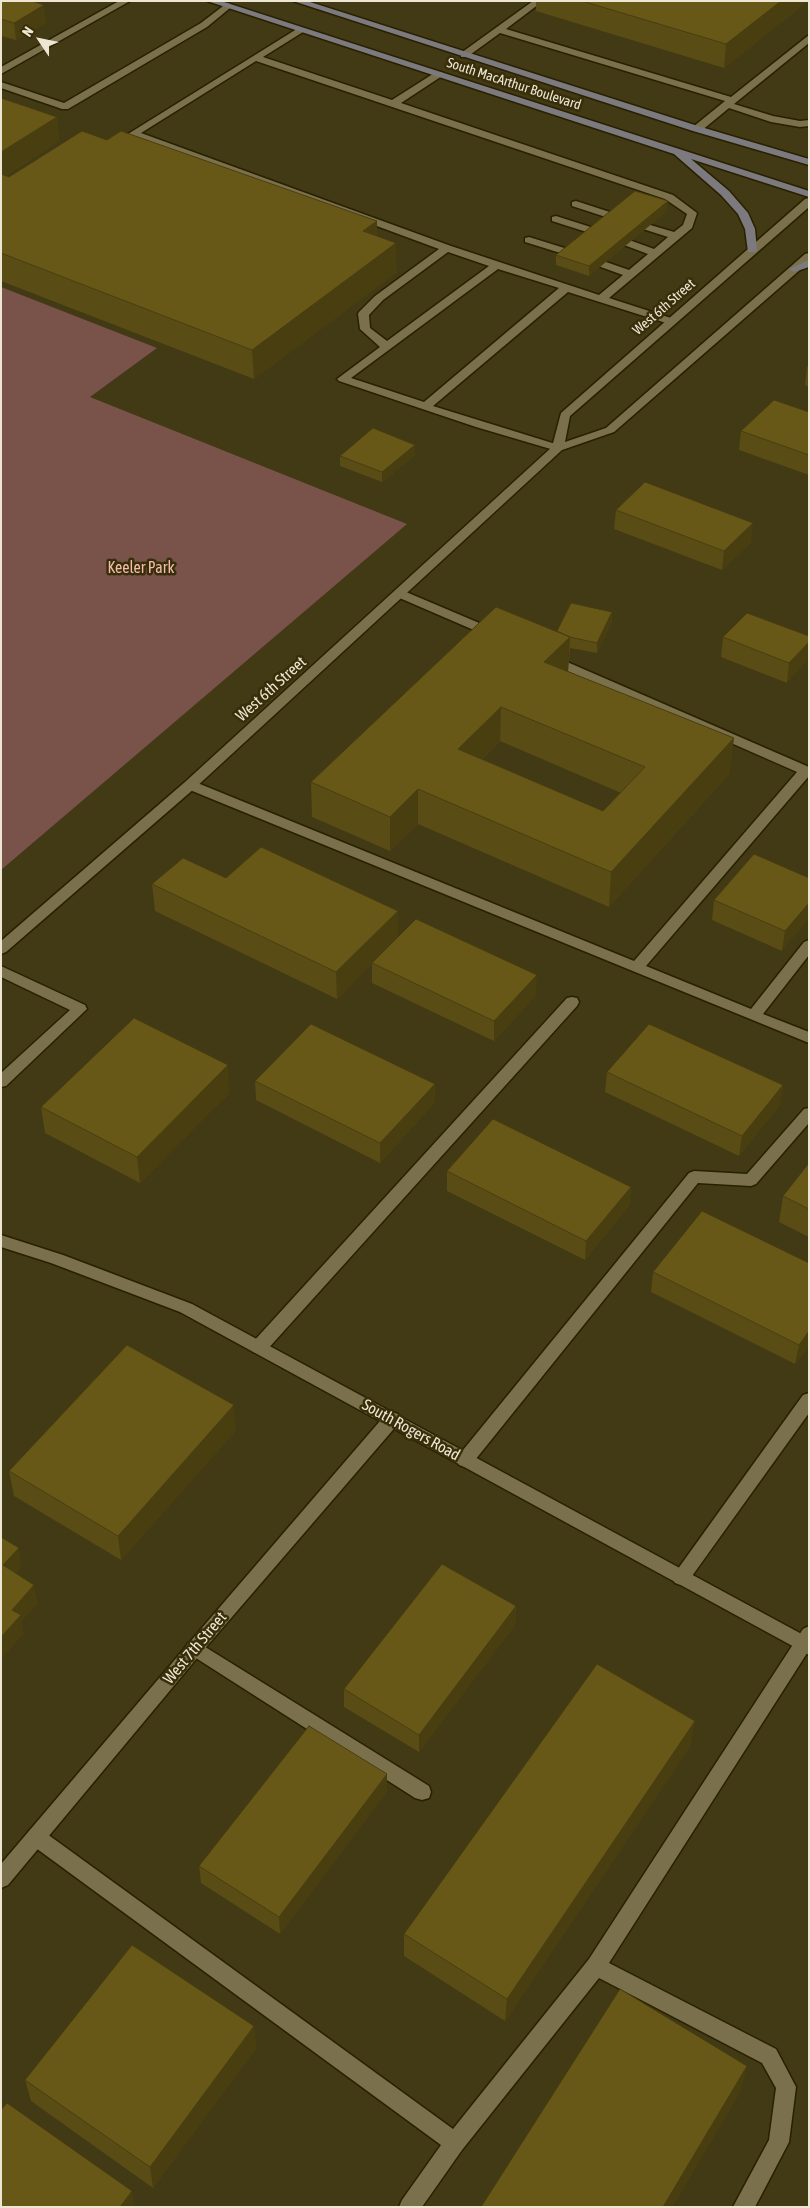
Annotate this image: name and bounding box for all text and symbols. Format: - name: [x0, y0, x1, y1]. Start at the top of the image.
- north arrow: [15, 15, 65, 65]
- text: N: [19, 24, 37, 40]
- street label: South MacArthur Boulevard: [445, 54, 583, 114]
- street label: West 6th Street: [629, 275, 699, 339]
- park label: Keeler Park: [108, 558, 174, 578]
- street label: West 6th Street: [232, 652, 310, 726]
- street label: South Rogers Road: [359, 1395, 463, 1465]
- street label: West 7th Street: [159, 1608, 231, 1688]

